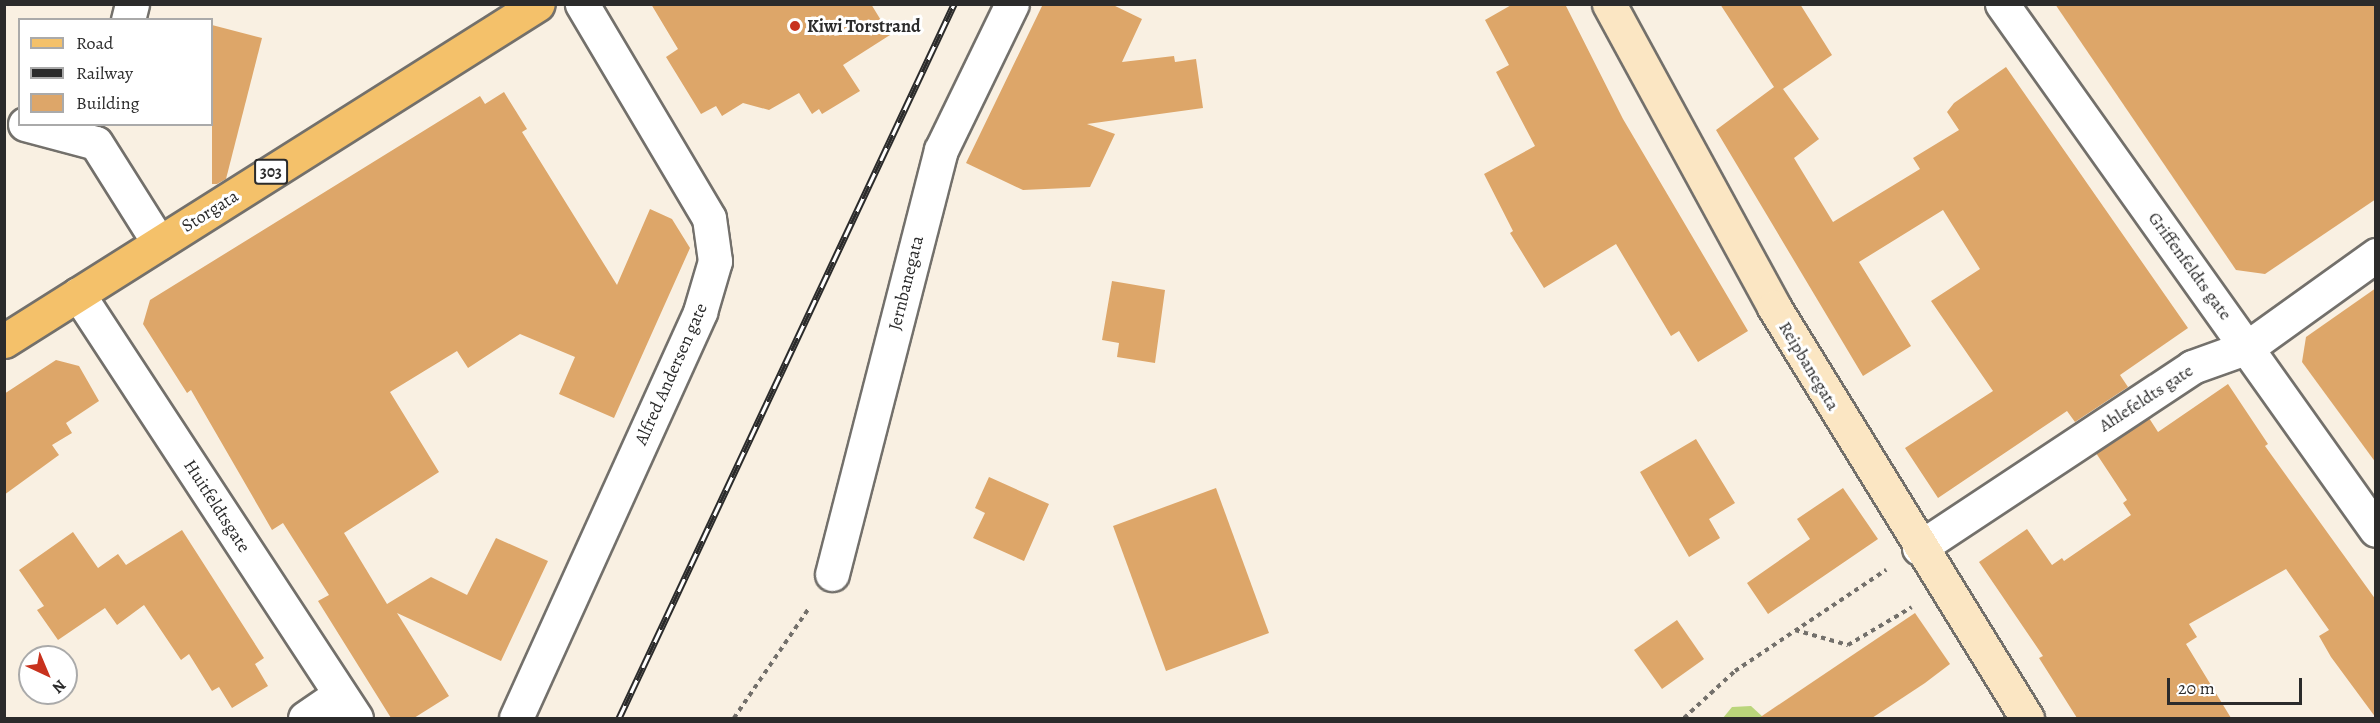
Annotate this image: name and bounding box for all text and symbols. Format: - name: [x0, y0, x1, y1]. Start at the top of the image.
- place label: Kiwi Torstrand: [807, 15, 921, 37]
- legend: [18, 18, 213, 126]
- marker: Kiwi Torstrand: [788, 19, 802, 33]
- text: Road: [76, 31, 113, 55]
- text: Railway: [76, 61, 133, 85]
- text: Building: [76, 91, 140, 115]
- road number: 303: [253, 159, 289, 185]
- street label: Storgata: [178, 185, 242, 237]
- street label: Griffenfeldts gate: [2144, 208, 2236, 324]
- street label: Jernbanegata: [884, 233, 928, 333]
- street label: Alfred Andersen gate: [630, 300, 712, 448]
- street label: Reipbanegata: [1774, 318, 1844, 414]
- street label: Ahlefeldts gate: [2095, 360, 2197, 436]
- street label: Huitfeldtsgate: [179, 455, 255, 557]
- north arrow: [18, 645, 78, 705]
- scale bar: [2170, 666, 2305, 704]
- text: N: [47, 675, 71, 698]
- text: 20 m: [2178, 676, 2215, 700]

